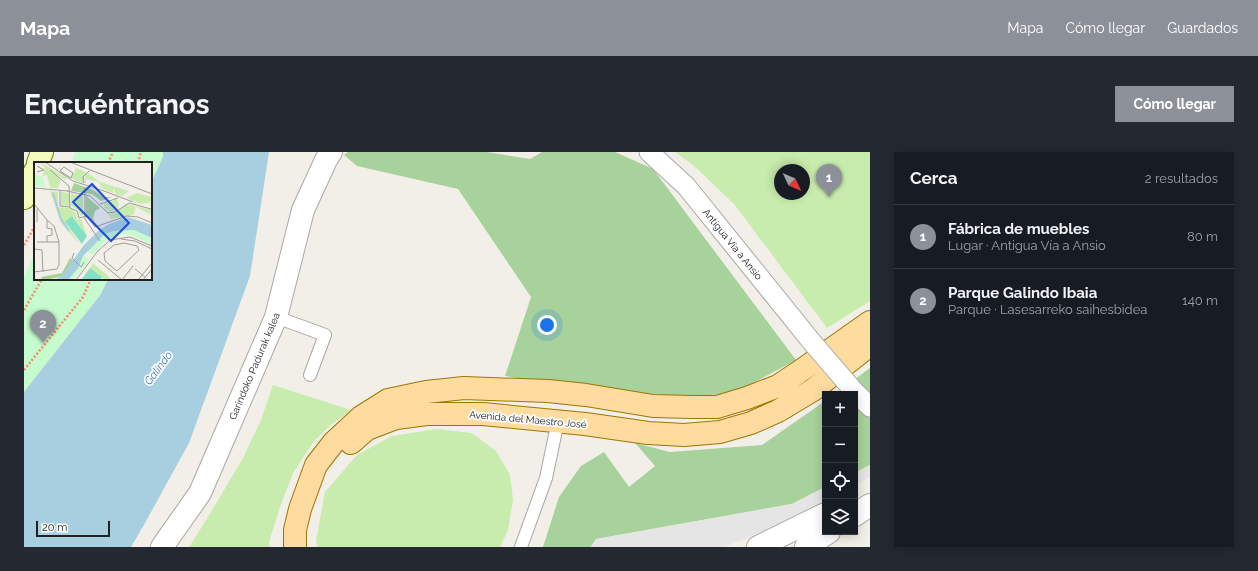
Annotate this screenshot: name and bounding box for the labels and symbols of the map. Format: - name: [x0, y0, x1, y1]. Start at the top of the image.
- inset map: [34, 162, 152, 280]
- north arrow: [774, 164, 810, 200]
- pin: 1: [816, 164, 842, 197]
- street label: Antigua Vía a Ansio: [701, 207, 765, 282]
- pin: 2: [30, 310, 56, 343]
- street label: Garindoko Padurak kalea: [227, 311, 282, 421]
- your location: [537, 315, 557, 335]
- water label: Galindo: [142, 349, 175, 388]
- street label: Avenida del Maestro José: [469, 409, 587, 430]
- scale bar: [36, 519, 110, 538]

